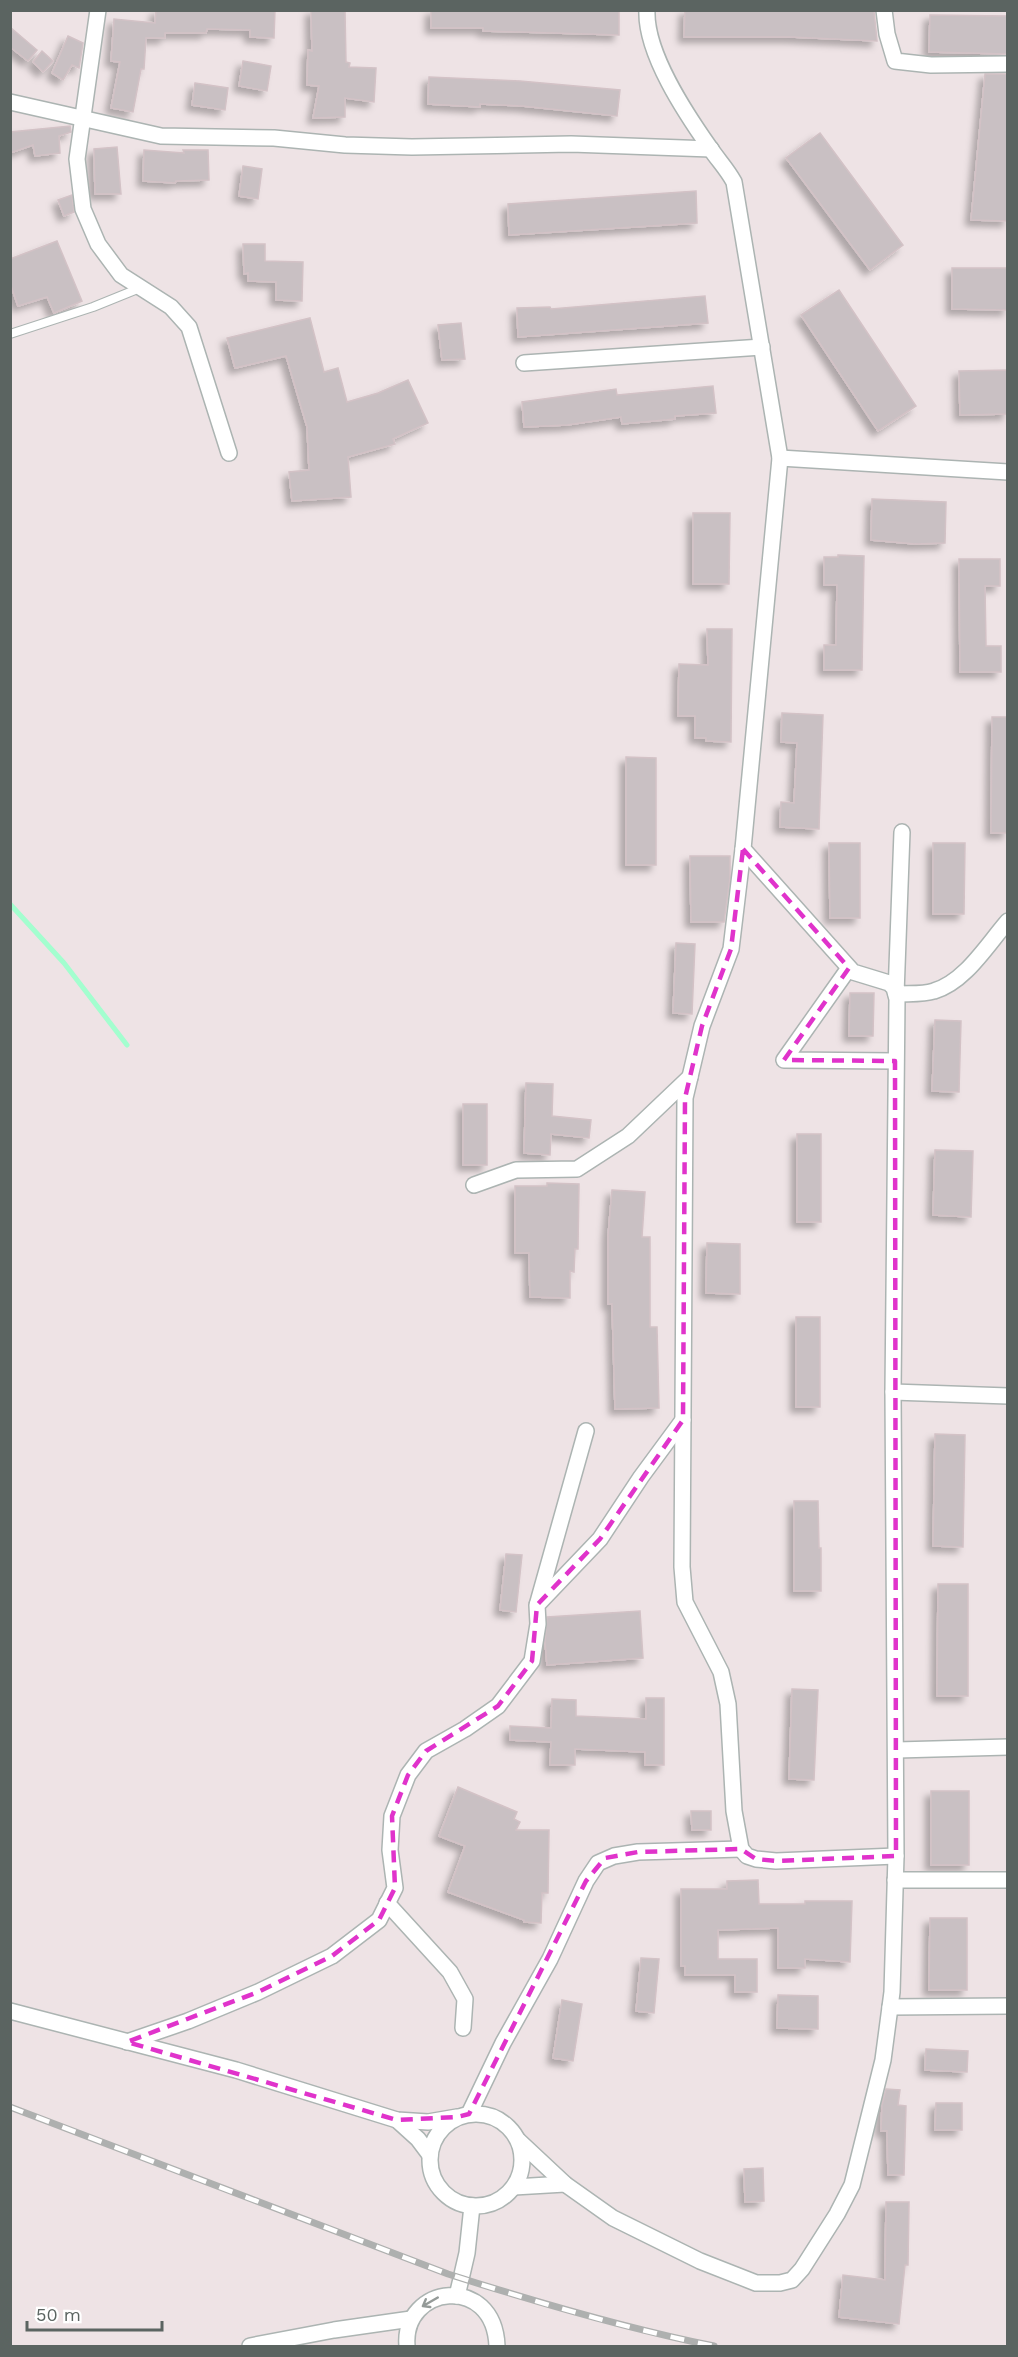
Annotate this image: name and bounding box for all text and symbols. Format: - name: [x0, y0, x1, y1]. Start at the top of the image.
- scale bar: [27, 2294, 162, 2332]
- one-way arrow: [422, 2297, 439, 2309]
- text: 50 m: [36, 2304, 81, 2325]

